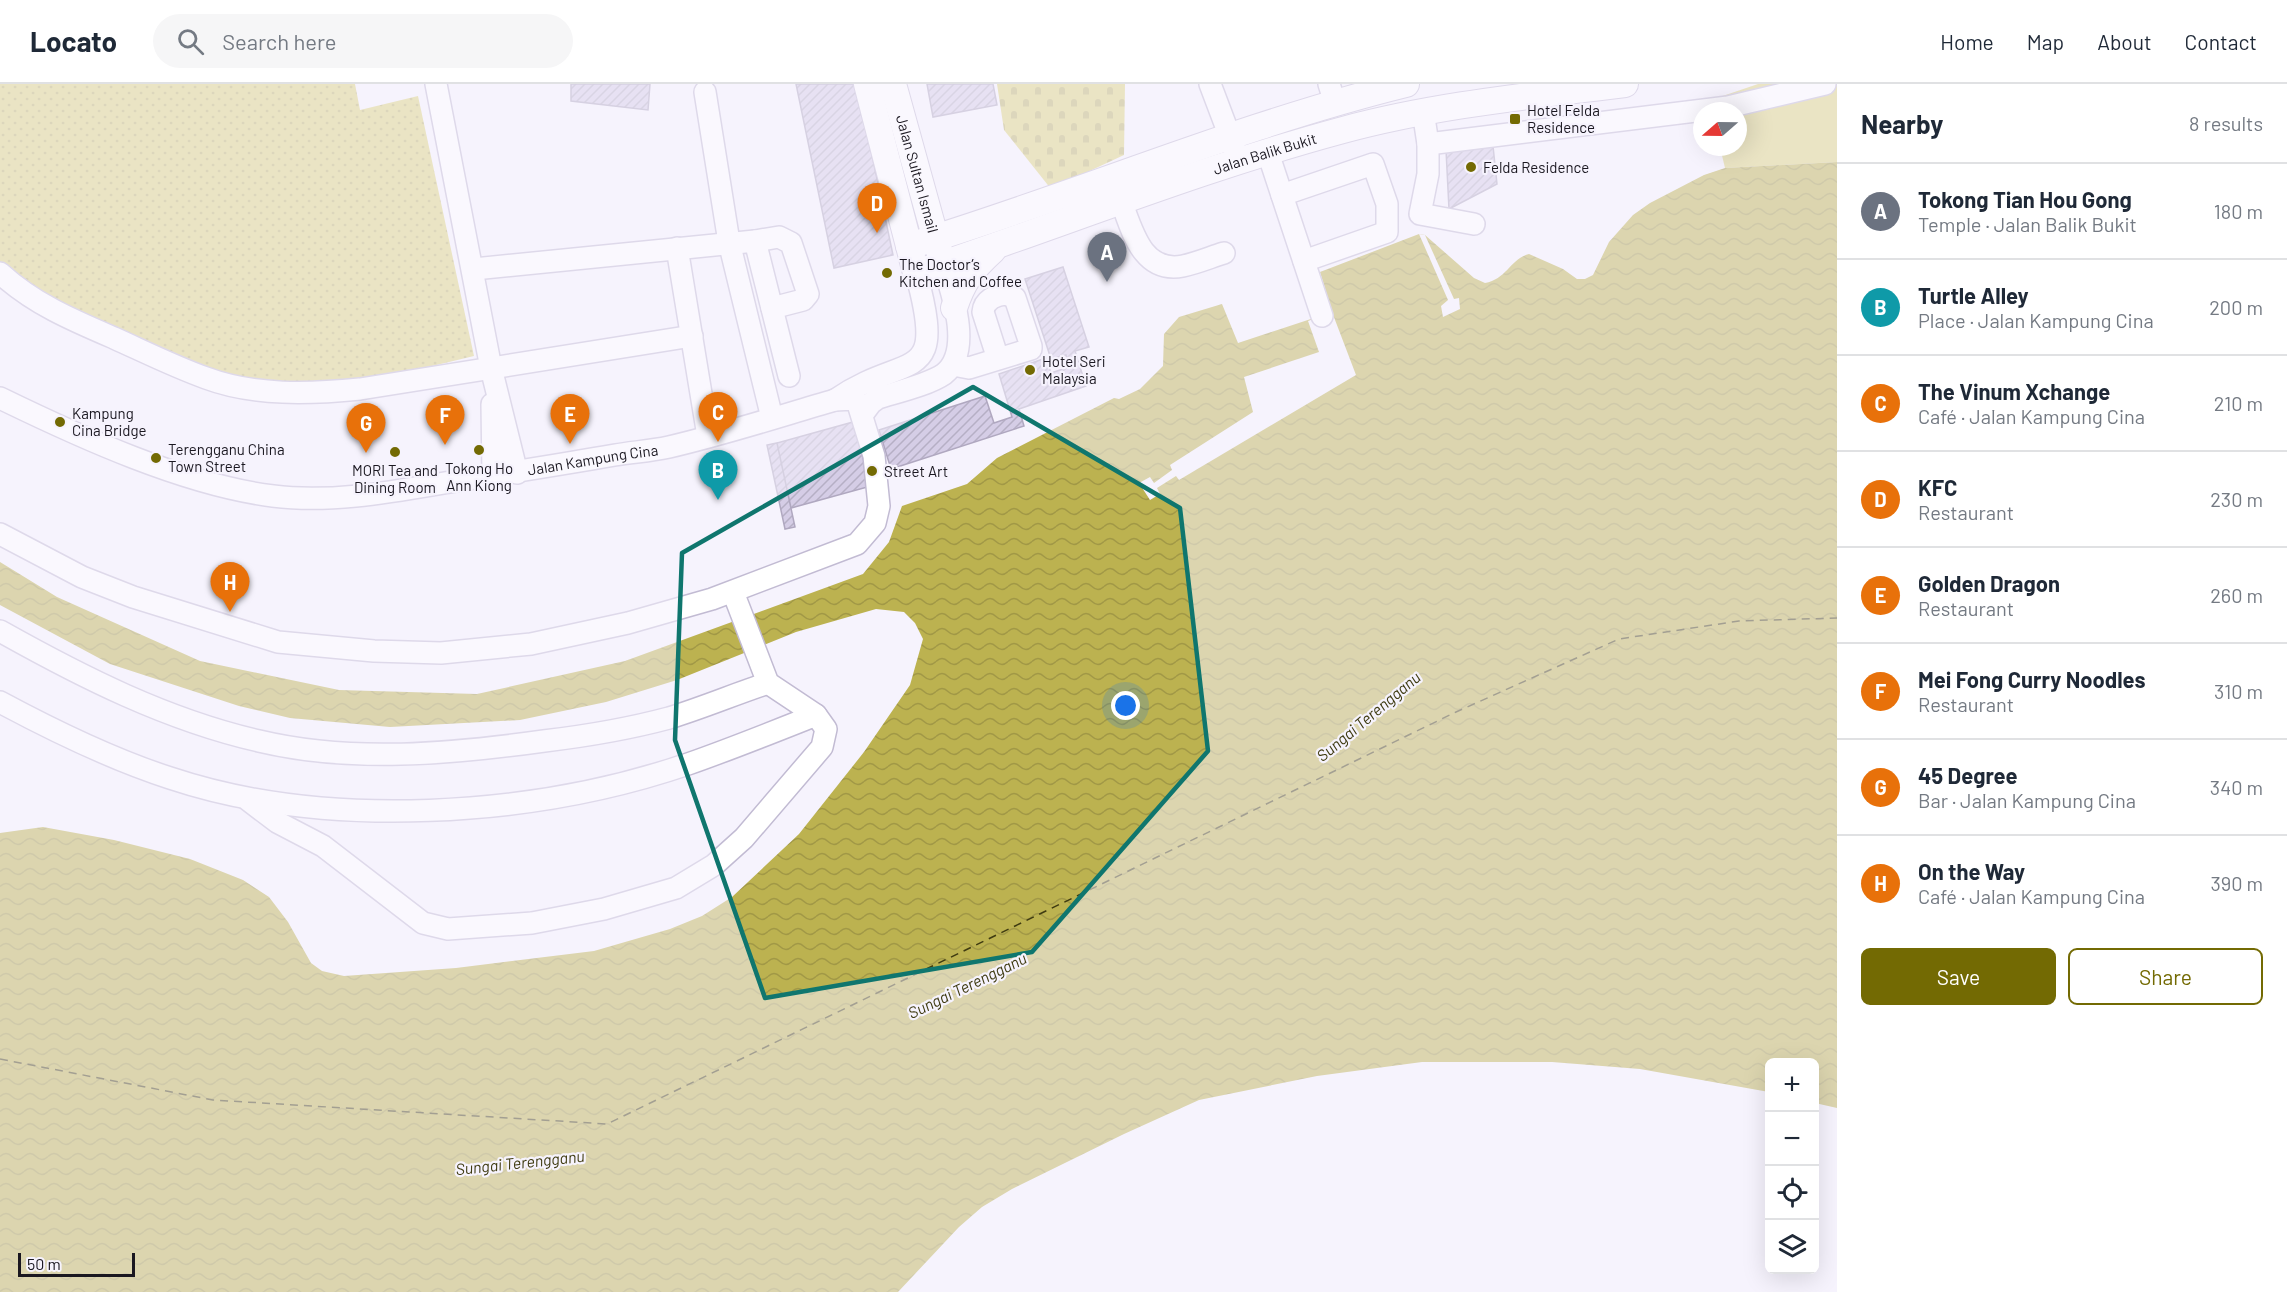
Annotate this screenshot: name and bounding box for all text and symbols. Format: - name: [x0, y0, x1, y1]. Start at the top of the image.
- search box: [153, 14, 573, 68]
- text: Locato: [30, 24, 117, 58]
- icon: search: [174, 25, 207, 58]
- text: Search here: [222, 28, 337, 54]
- text: Home: [1940, 29, 1994, 54]
- text: Map: [2027, 29, 2064, 54]
- text: About: [2097, 29, 2152, 54]
- text: Contact: [2185, 29, 2257, 54]
- place label: Hotel Felda Residence: [1527, 101, 1600, 136]
- north arrow: [1693, 102, 1747, 156]
- text: Nearby: [1861, 108, 1943, 139]
- text: 8 results: [2189, 111, 2263, 135]
- marker: Hotel Felda Residence: [1508, 112, 1522, 126]
- street label: Jalan Sultan Ismail: [893, 113, 943, 235]
- street label: Jalan Balik Bukit: [1211, 129, 1319, 178]
- place label: Felda Residence: [1483, 158, 1589, 176]
- marker: Felda Residence: [1464, 160, 1478, 174]
- pin: D: [858, 184, 896, 233]
- text: Tokong Tian Hou Gong: [1918, 186, 2132, 212]
- text: A: [1874, 199, 1887, 223]
- text: 180 m: [2214, 199, 2263, 223]
- text: Temple · Jalan Balik Bukit: [1918, 212, 2137, 236]
- pin: A: [1088, 232, 1126, 282]
- place label: The Doctor’s Kitchen and Coffee: [899, 255, 1022, 290]
- marker: The Doctor’s Kitchen and Coffee: [880, 266, 894, 280]
- text: Turtle Alley: [1918, 282, 2029, 308]
- text: B: [1874, 295, 1887, 319]
- text: 200 m: [2209, 295, 2263, 319]
- text: Place · Jalan Kampung Cina: [1918, 308, 2154, 332]
- place label: Hotel Seri Malaysia: [1042, 352, 1106, 387]
- marker: Hotel Seri Malaysia: [1023, 363, 1037, 377]
- text: The Vinum Xchange: [1918, 378, 2110, 404]
- text: C: [1874, 391, 1887, 415]
- text: 210 m: [2214, 391, 2263, 415]
- pin: C: [698, 392, 738, 442]
- pin: E: [550, 394, 590, 444]
- pin: F: [426, 396, 464, 445]
- place label: Kampung Cina Bridge: [72, 404, 147, 439]
- pin: G: [346, 404, 386, 453]
- text: Café · Jalan Kampung Cina: [1918, 404, 2145, 428]
- marker: Kampung Cina Bridge: [53, 415, 67, 429]
- place label: Terengganu China Town Street: [168, 440, 285, 475]
- street label: Jalan Kampung Cina: [526, 440, 659, 479]
- marker: Tokong Ho Ann Kiong: [472, 443, 486, 457]
- marker: MORI Tea and Dining Room: [388, 445, 402, 459]
- pin: B: [698, 450, 738, 500]
- marker: Terengganu China Town Street: [149, 451, 163, 465]
- place label: Tokong Ho Ann Kiong: [445, 459, 513, 494]
- place label: MORI Tea and Dining Room: [352, 461, 438, 496]
- place label: Street Art: [884, 462, 948, 480]
- marker: Street Art: [865, 464, 879, 478]
- text: KFC: [1918, 474, 1957, 500]
- text: D: [1874, 487, 1887, 511]
- text: 230 m: [2210, 487, 2263, 511]
- text: Restaurant: [1918, 500, 2014, 524]
- pin: H: [210, 562, 250, 612]
- text: Golden Dragon: [1918, 570, 2060, 596]
- text: E: [1875, 583, 1886, 607]
- text: 260 m: [2210, 583, 2263, 607]
- text: Restaurant: [1918, 596, 2014, 620]
- text: Mei Fong Curry Noodles: [1918, 666, 2146, 692]
- water label: Sungai Terengganu: [1312, 667, 1424, 765]
- text: F: [1875, 679, 1886, 703]
- text: 310 m: [2214, 679, 2263, 703]
- your location: [1111, 691, 1140, 720]
- text: Restaurant: [1918, 692, 2014, 716]
- text: 45 Degree: [1918, 762, 2018, 788]
- text: G: [1874, 775, 1887, 799]
- text: 340 m: [2210, 775, 2263, 799]
- text: Bar · Jalan Kampung Cina: [1918, 788, 2136, 812]
- text: On the Way: [1918, 858, 2025, 884]
- text: H: [1874, 871, 1887, 895]
- text: 390 m: [2210, 871, 2263, 895]
- text: Café · Jalan Kampung Cina: [1918, 884, 2145, 908]
- water label: Sungai Terengganu: [905, 948, 1029, 1022]
- button: Save: [1861, 948, 2056, 1005]
- button: Share: [2068, 948, 2263, 1005]
- map controls: [1765, 1058, 1819, 1274]
- button: +: [1765, 1058, 1819, 1112]
- button: −: [1765, 1112, 1819, 1166]
- water label: Sungai Terengganu: [455, 1146, 585, 1178]
- button: locate: [1765, 1166, 1819, 1220]
- button: layers: [1765, 1220, 1819, 1274]
- scale bar: [18, 1250, 135, 1278]
- text: 50 m: [27, 1254, 61, 1273]

